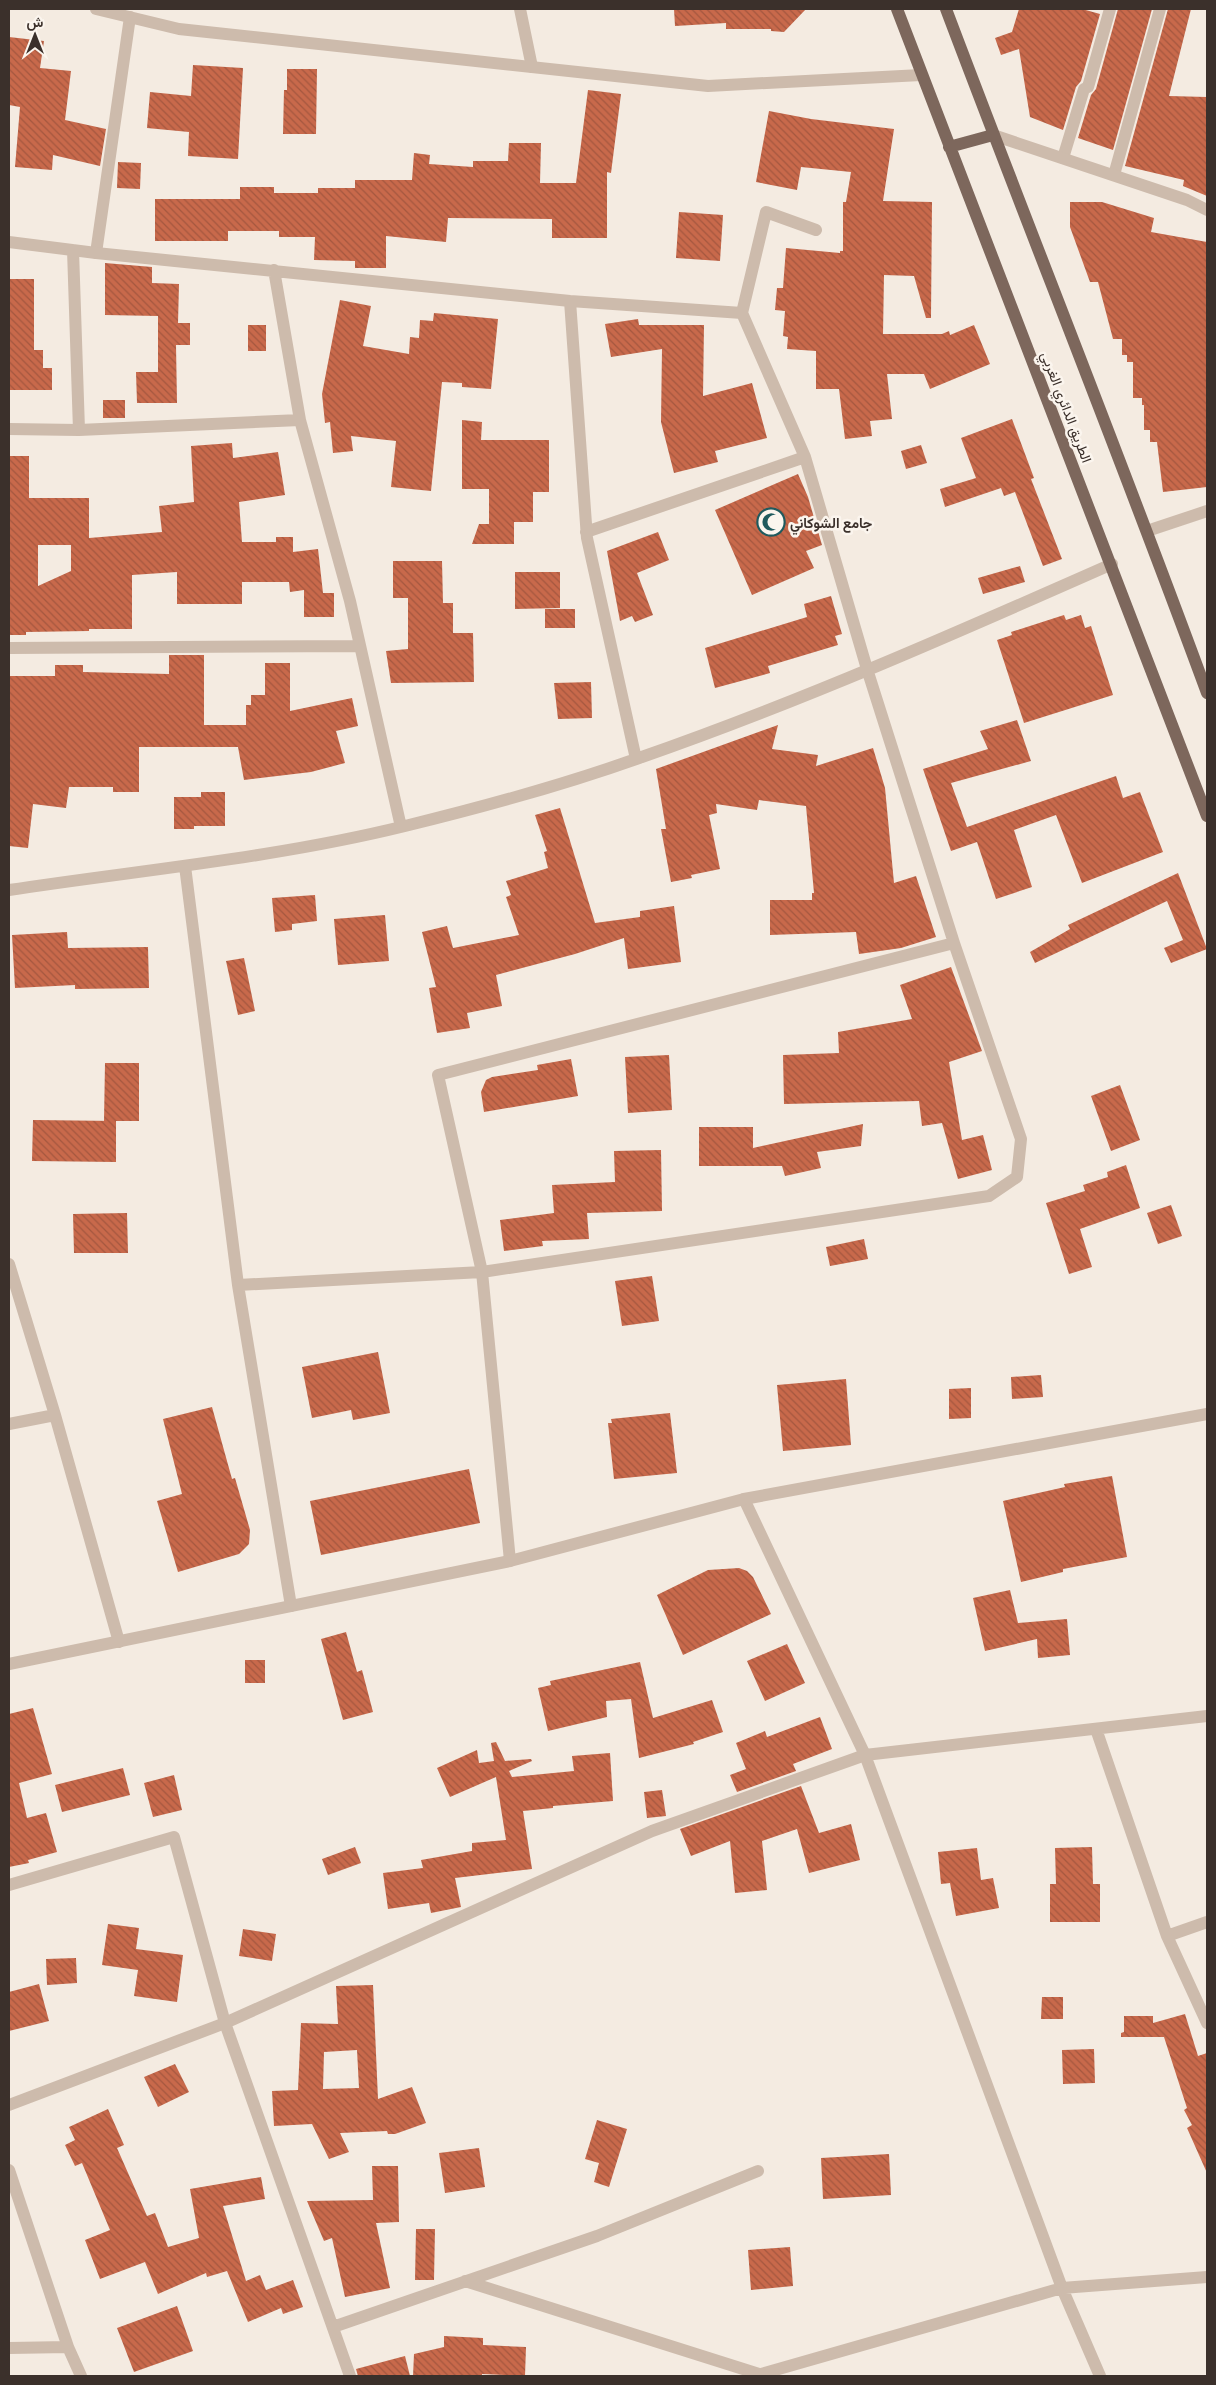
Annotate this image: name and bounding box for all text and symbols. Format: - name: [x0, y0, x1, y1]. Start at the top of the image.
- north arrow: [10, 10, 60, 60]
- text: ش: [27, 13, 44, 31]
- street label: الطريق الدائري الغربي: [1034, 349, 1096, 466]
- mosque icon: جامع الشوكاني: [756, 507, 786, 537]
- place label: جامع الشوكاني: [790, 514, 873, 535]

